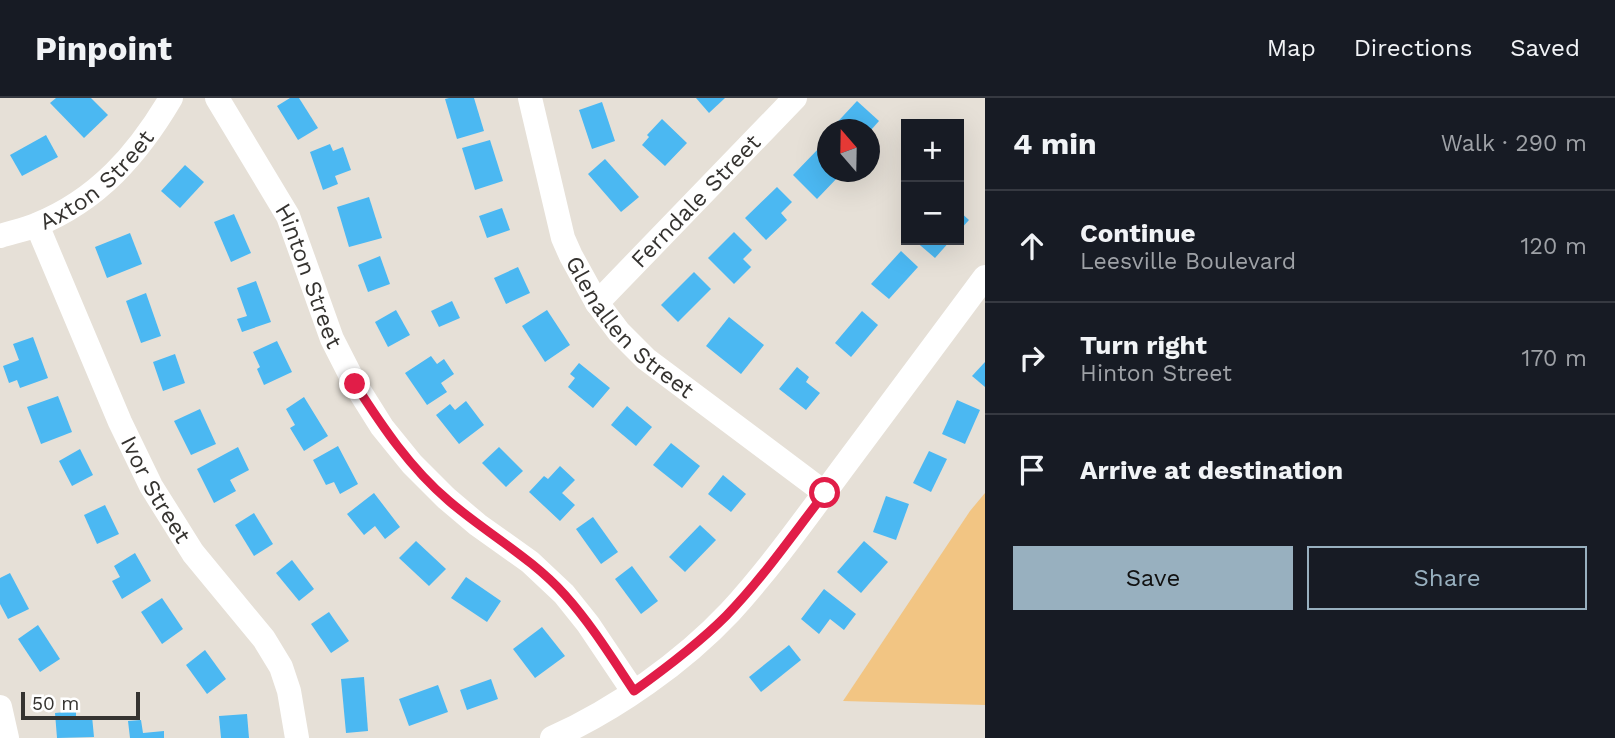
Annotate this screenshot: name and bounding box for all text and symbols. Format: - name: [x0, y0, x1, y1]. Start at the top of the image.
- text: Pinpoint: [35, 29, 172, 68]
- text: Map: [1267, 34, 1316, 62]
- text: Directions: [1354, 34, 1472, 62]
- text: Saved: [1510, 34, 1580, 62]
- north arrow: [817, 119, 880, 182]
- map controls: [901, 119, 964, 245]
- button: +: [901, 119, 964, 182]
- street label: Axton Street: [35, 125, 160, 236]
- text: 4 min: [1013, 126, 1097, 161]
- street label: Ferndale Street: [626, 129, 767, 273]
- text: Walk · 290 m: [1441, 130, 1587, 157]
- button: −: [901, 182, 964, 245]
- street label: Hinton Street: [269, 198, 348, 353]
- text: Continue: [1080, 218, 1196, 248]
- icon: ahead: [1013, 227, 1051, 265]
- text: 120 m: [1521, 233, 1587, 260]
- text: Leesville Boulevard: [1080, 248, 1296, 275]
- street label: Glenallen Street: [560, 251, 699, 404]
- text: Turn right: [1080, 330, 1207, 360]
- icon: right: [1013, 339, 1051, 377]
- text: 170 m: [1522, 345, 1587, 372]
- text: Hinton Street: [1080, 360, 1232, 387]
- route end: [339, 368, 370, 399]
- street label: Ivor Street: [115, 432, 196, 548]
- icon: arrive: [1013, 451, 1051, 489]
- text: Arrive at destination: [1080, 455, 1343, 485]
- route start: [809, 477, 840, 508]
- button: Save: [1013, 546, 1293, 610]
- button: Share: [1307, 546, 1587, 610]
- scale bar: [21, 689, 140, 721]
- text: 50 m: [32, 692, 79, 715]

